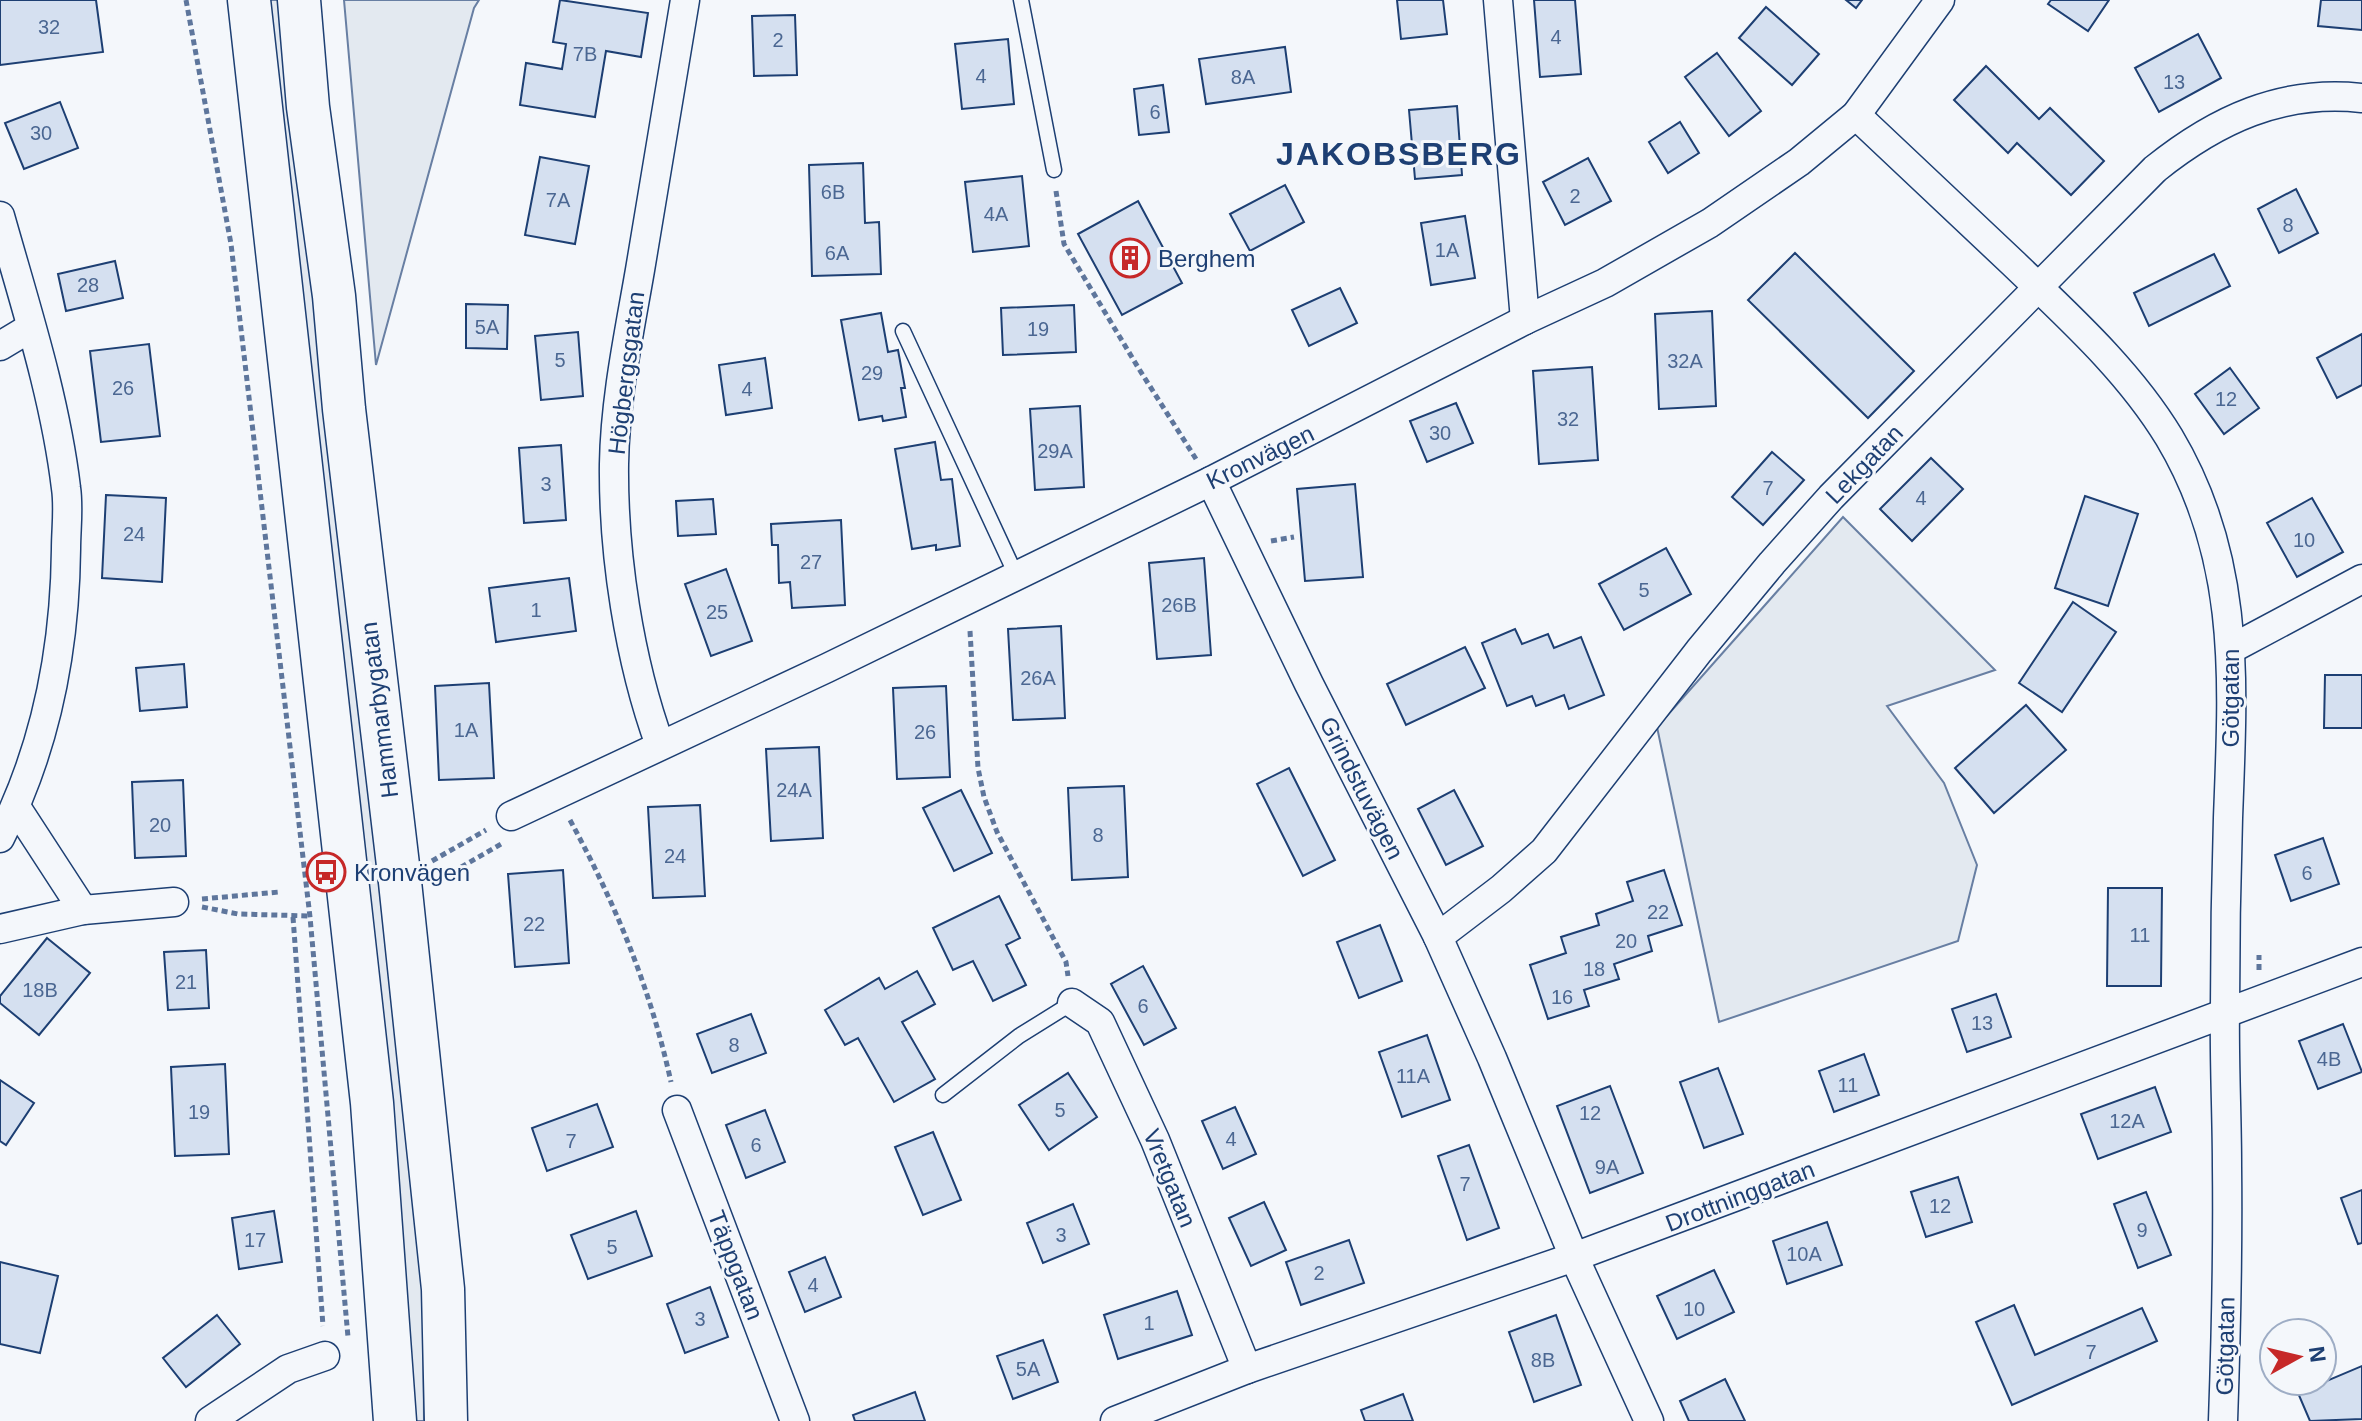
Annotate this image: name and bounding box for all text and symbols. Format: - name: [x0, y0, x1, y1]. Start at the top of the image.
- house number: 32: [38, 16, 60, 38]
- house number: 4: [1550, 26, 1562, 48]
- house number: 2: [772, 29, 784, 51]
- house number: 7B: [573, 43, 597, 65]
- house number: 4: [975, 65, 987, 87]
- house number: 8A: [1231, 66, 1256, 88]
- house number: 13: [2163, 71, 2185, 93]
- house number: 6: [1149, 101, 1161, 123]
- house number: 30: [30, 122, 52, 144]
- district label: JAKOBSBERG: [1276, 136, 1522, 172]
- house number: 6B: [821, 181, 845, 203]
- house number: 2: [1569, 185, 1581, 207]
- house number: 7A: [546, 189, 571, 211]
- house number: 4A: [984, 203, 1009, 225]
- house number: 8: [2282, 214, 2294, 236]
- building icon: Berghem: [1109, 237, 1151, 279]
- house number: 1A: [1435, 239, 1460, 261]
- house number: 6A: [825, 242, 850, 264]
- place label: Berghem: [1158, 245, 1255, 272]
- house number: 28: [77, 274, 99, 296]
- street label: Högbergsgatan: [603, 290, 649, 456]
- house number: 5A: [475, 316, 500, 338]
- house number: 19: [1027, 318, 1049, 340]
- house number: 5: [554, 349, 566, 371]
- house number: 32A: [1667, 350, 1703, 372]
- house number: 29: [861, 362, 883, 384]
- house number: 26: [112, 377, 134, 399]
- house number: 4: [741, 378, 753, 400]
- house number: 12: [2215, 388, 2237, 410]
- house number: 32: [1557, 408, 1579, 430]
- street label: Kronvägen: [1202, 419, 1318, 495]
- street label: Lekgatan: [1820, 419, 1908, 509]
- house number: 30: [1429, 422, 1451, 444]
- house number: 29A: [1037, 440, 1073, 462]
- house number: 3: [540, 473, 552, 495]
- house number: 7: [1762, 477, 1774, 499]
- house number: 4: [1915, 487, 1927, 509]
- house number: 24: [123, 523, 145, 545]
- house number: 10: [2293, 529, 2315, 551]
- house number: 27: [800, 551, 822, 573]
- house number: 5: [1638, 579, 1650, 601]
- house number: 26B: [1161, 594, 1197, 616]
- house number: 1: [530, 599, 542, 621]
- house number: 25: [706, 601, 728, 623]
- street label: Hammarbygatan: [355, 620, 403, 800]
- street label: Götgatan: [2217, 649, 2244, 747]
- house number: 26A: [1020, 667, 1056, 689]
- street label: Grindstuvägen: [1315, 712, 1409, 864]
- house number: 1A: [454, 719, 479, 741]
- house number: 26: [914, 721, 936, 743]
- house number: 24A: [776, 779, 812, 801]
- house number: 20: [149, 814, 171, 836]
- house number: 8: [1092, 824, 1104, 846]
- house number: 24: [664, 845, 686, 867]
- bus stop icon: Kronvägen: [305, 851, 347, 893]
- place label: Kronvägen: [354, 859, 470, 886]
- house number: 6: [2301, 862, 2313, 884]
- house number: 22: [1647, 901, 1669, 923]
- house number: 22: [523, 913, 545, 935]
- house number: 11: [2130, 924, 2150, 946]
- house number: 20: [1615, 930, 1637, 952]
- house number: 18: [1583, 958, 1605, 980]
- house number: 21: [175, 971, 197, 993]
- house number: 18B: [22, 979, 58, 1001]
- house number: 16: [1551, 986, 1573, 1008]
- house number: 6: [1137, 995, 1149, 1017]
- house number: 13: [1971, 1012, 1993, 1034]
- house number: 8: [728, 1034, 740, 1056]
- house number: 4B: [2317, 1048, 2341, 1070]
- house number: 11A: [1396, 1065, 1431, 1087]
- house number: 11: [1838, 1074, 1858, 1096]
- house number: 5: [1054, 1099, 1066, 1121]
- house number: 19: [188, 1101, 210, 1123]
- house number: 12: [1579, 1102, 1601, 1124]
- house number: 12A: [2109, 1110, 2145, 1132]
- street label: Vretgatan: [1138, 1125, 1202, 1231]
- house number: 4: [1225, 1128, 1237, 1150]
- house number: 7: [565, 1130, 577, 1152]
- house number: 6: [750, 1134, 762, 1156]
- street label: Drottninggatan: [1662, 1155, 1818, 1237]
- house number: 9A: [1595, 1156, 1620, 1178]
- house number: 7: [1459, 1173, 1471, 1195]
- house number: 12: [1929, 1195, 1951, 1217]
- street label: Täppgatan: [703, 1207, 769, 1323]
- house number: 9: [2136, 1219, 2148, 1241]
- house number: 3: [1055, 1224, 1067, 1246]
- house number: 17: [244, 1229, 266, 1251]
- house number: 5: [606, 1236, 618, 1258]
- house number: 10A: [1786, 1243, 1822, 1265]
- house number: 2: [1313, 1262, 1325, 1284]
- house number: 4: [807, 1274, 819, 1296]
- street label: Götgatan: [2211, 1296, 2239, 1396]
- house number: 10: [1683, 1298, 1705, 1320]
- house number: 3: [694, 1308, 706, 1330]
- house number: 1: [1143, 1312, 1155, 1334]
- north arrow: [2258, 1317, 2338, 1397]
- house number: 7: [2085, 1341, 2097, 1363]
- text: N: [2304, 1345, 2331, 1364]
- house number: 8B: [1531, 1349, 1555, 1371]
- house number: 5A: [1016, 1358, 1041, 1380]

